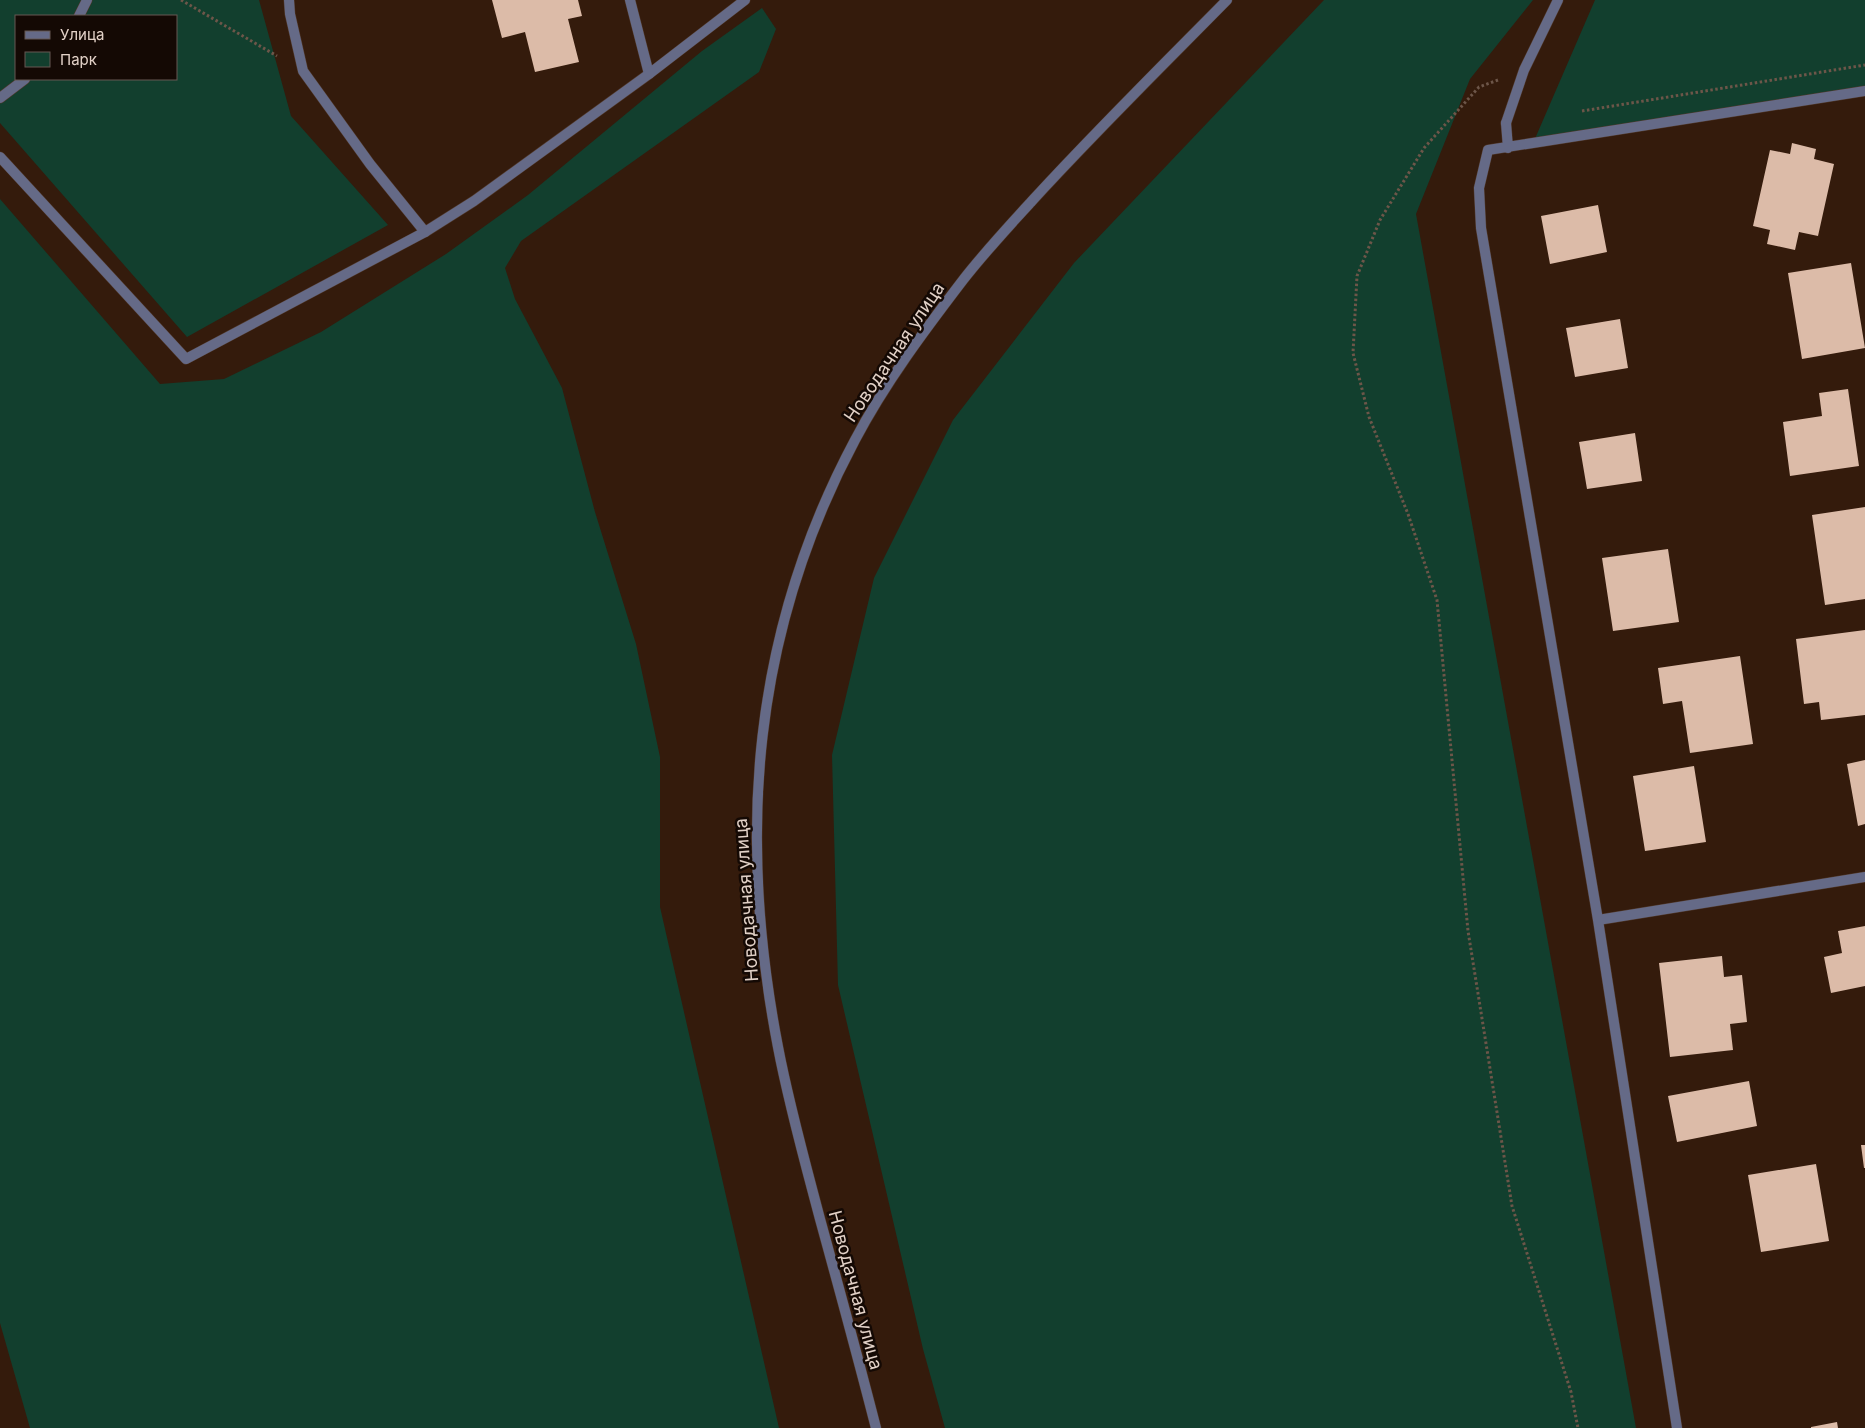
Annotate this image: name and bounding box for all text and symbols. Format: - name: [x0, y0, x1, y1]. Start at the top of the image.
- legend: [15, 15, 178, 80]
- text: Улица: [60, 25, 104, 44]
- text: Парк: [60, 50, 97, 69]
- street label: Новодачная улица: [839, 278, 949, 426]
- street label: Новодачная улица: [730, 818, 762, 982]
- street label: Новодачная улица: [825, 1208, 887, 1372]

